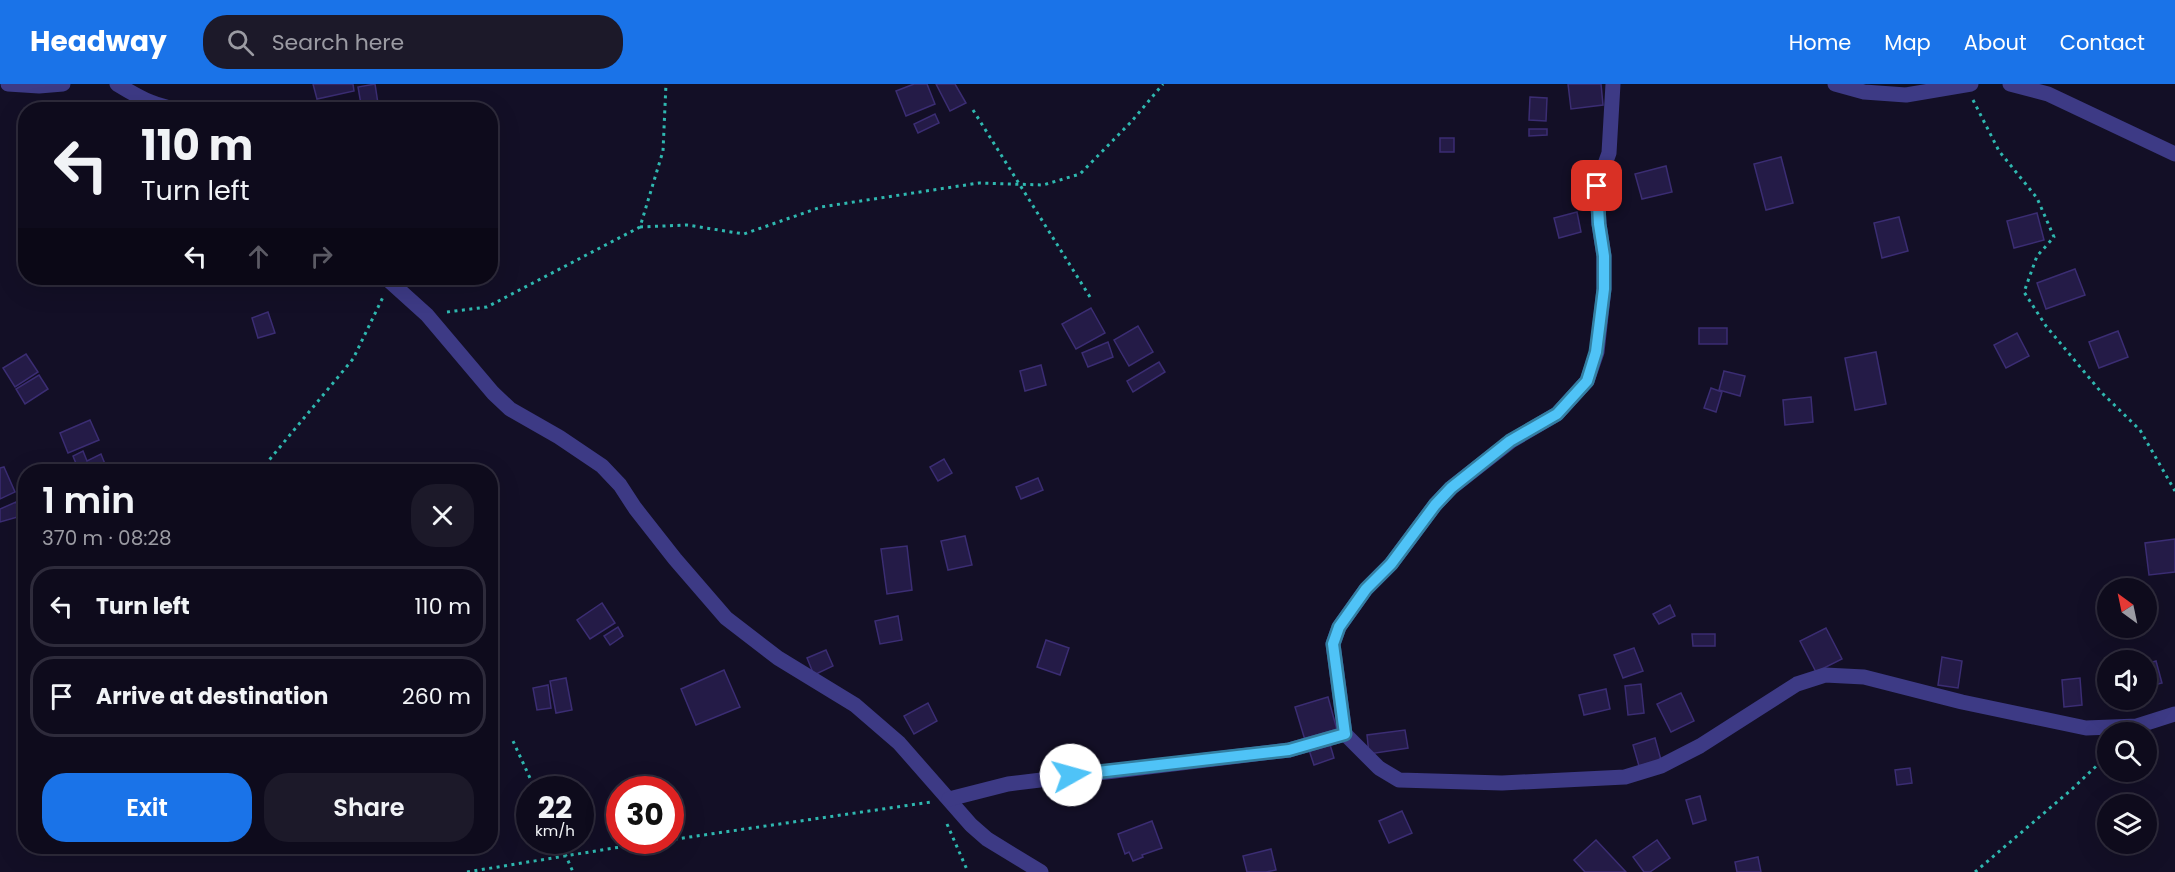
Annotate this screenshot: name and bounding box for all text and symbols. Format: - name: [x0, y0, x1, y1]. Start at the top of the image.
- search box: [203, 15, 623, 69]
- text: Headway: [30, 22, 167, 61]
- icon: search: [224, 26, 257, 59]
- text: Search here: [272, 27, 404, 58]
- text: Home: [1789, 28, 1851, 57]
- text: Map: [1884, 28, 1931, 57]
- text: About: [1964, 28, 2027, 57]
- text: Contact: [2060, 28, 2145, 57]
- text: 110 m: [141, 116, 253, 175]
- icon: left: [42, 126, 120, 204]
- pin: [1571, 160, 1622, 211]
- icon: arrive: [1580, 169, 1613, 202]
- text: Turn left: [141, 172, 250, 209]
- icon: left: [179, 240, 212, 273]
- icon: ahead: [242, 240, 275, 273]
- icon: right: [305, 240, 338, 273]
- text: 1 min: [42, 475, 135, 526]
- button: close: [411, 484, 474, 547]
- text: 370 m · 08:28: [42, 524, 172, 552]
- north arrow: [2097, 578, 2157, 638]
- map controls: [2097, 578, 2157, 854]
- icon: left: [45, 590, 78, 623]
- text: Turn left: [96, 591, 190, 622]
- text: 110 m: [415, 591, 471, 622]
- button: sound: [2097, 650, 2157, 710]
- icon: arrive: [45, 680, 78, 713]
- text: Arrive at destination: [96, 681, 328, 712]
- text: 260 m: [402, 681, 471, 712]
- button: search: [2097, 722, 2157, 782]
- position arrow: [1039, 743, 1103, 807]
- button: Exit: [42, 773, 252, 842]
- button: Share: [264, 773, 474, 842]
- speed limit sign: 30: [606, 776, 684, 854]
- text: 22: [538, 786, 572, 829]
- button: layers: [2097, 794, 2157, 854]
- text: km/h: [535, 820, 575, 841]

